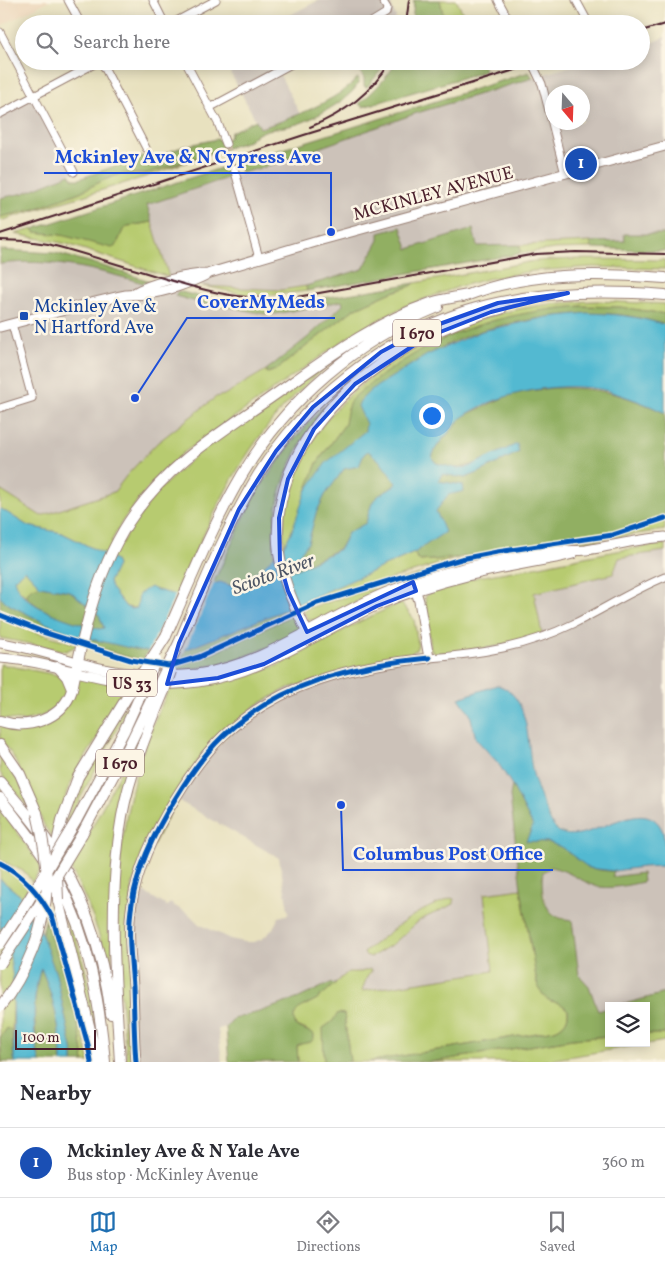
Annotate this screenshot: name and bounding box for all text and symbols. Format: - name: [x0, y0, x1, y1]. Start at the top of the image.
- search box: [15, 15, 650, 70]
- icon: search: [33, 29, 61, 57]
- text: Search here: [73, 30, 170, 56]
- north arrow: [545, 85, 590, 130]
- callout: Mckinley Ave & N Cypress Ave: [44, 139, 331, 173]
- text: Mckinley Ave & N Cypress Ave: [55, 145, 321, 171]
- pin: 1: [565, 145, 597, 183]
- street label: MCKINLEY AVENUE: [351, 161, 516, 228]
- callout: CoverMyMeds: [187, 284, 335, 318]
- text: CoverMyMeds: [197, 290, 325, 316]
- place label: Mckinley Ave & N Hartford Ave: [34, 295, 157, 341]
- marker: Mckinley Ave & N Hartford Ave: [18, 310, 30, 322]
- road number: I 670: [393, 319, 441, 346]
- your location: [419, 403, 445, 429]
- water label: Scioto River: [229, 548, 320, 602]
- road number: US 33: [107, 670, 157, 696]
- road number: I 670: [96, 750, 144, 776]
- callout: Columbus Post Office: [343, 836, 553, 870]
- text: Columbus Post Office: [353, 842, 543, 868]
- map controls: [605, 1002, 650, 1047]
- button: layers: [605, 1002, 650, 1047]
- scale bar: [15, 1027, 96, 1050]
- text: 100 m: [22, 1029, 60, 1048]
- text: Nearby: [20, 1080, 91, 1109]
- text: Mckinley Ave & N Yale Ave: [67, 1139, 300, 1165]
- text: 1: [33, 1152, 39, 1174]
- text: 360 m: [602, 1152, 645, 1174]
- text: Bus stop · McKinley Avenue: [67, 1165, 258, 1187]
- tab: Map: [89, 1208, 117, 1257]
- tab: Directions: [296, 1208, 361, 1257]
- tab: Saved: [539, 1208, 576, 1257]

